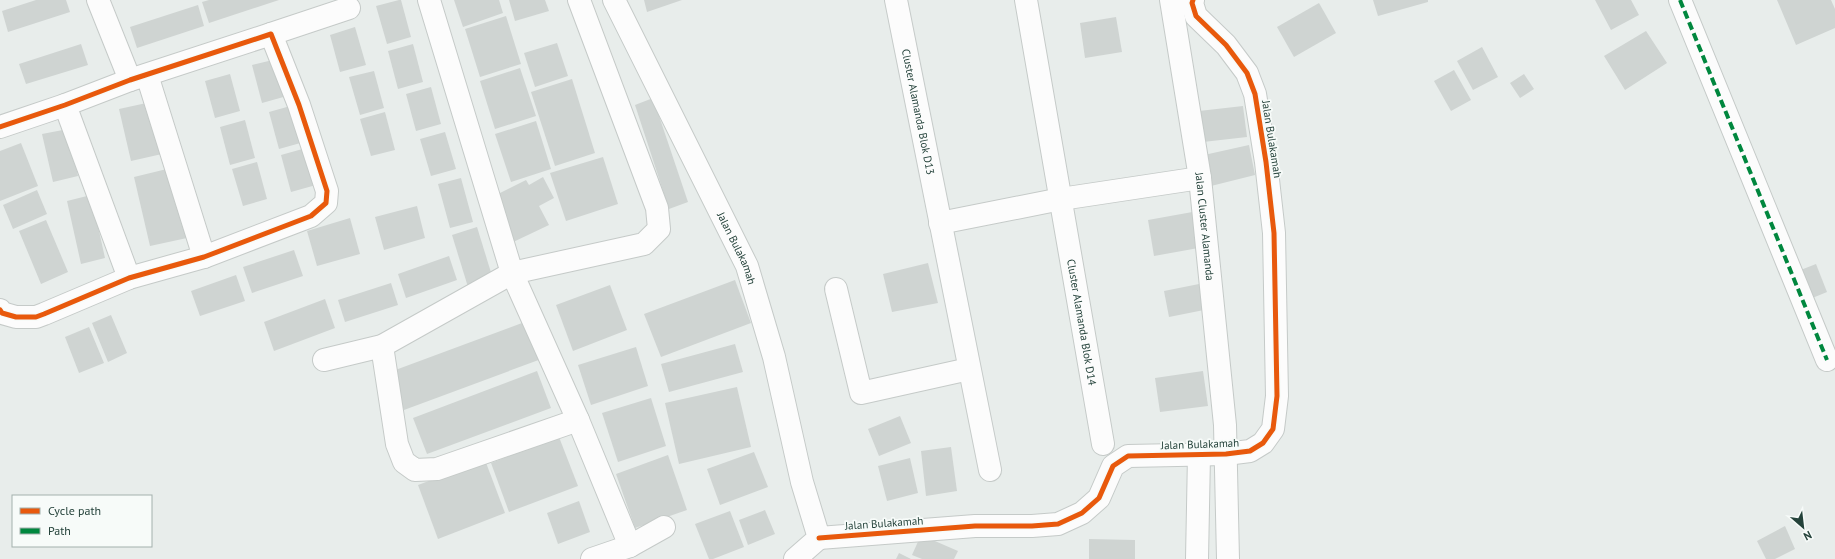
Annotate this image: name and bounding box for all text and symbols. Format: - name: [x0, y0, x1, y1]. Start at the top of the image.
- street label: Cluster Alamanda Blok D13: [899, 48, 938, 176]
- street label: Jalan Bulakamah: [1259, 98, 1285, 179]
- street label: Jalan Cluster Alamanda: [1192, 170, 1217, 281]
- street label: Jalan Bulakamah: [714, 209, 759, 286]
- street label: Cluster Alamanda Blok D14: [1064, 258, 1100, 387]
- street label: Jalan Bulakamah: [1160, 436, 1239, 452]
- legend: [12, 495, 152, 547]
- text: Cycle path: [48, 503, 101, 518]
- north arrow: [1783, 507, 1823, 547]
- street label: Jalan Bulakamah: [843, 513, 924, 533]
- text: Path: [48, 523, 71, 538]
- text: N: [1801, 528, 1814, 544]

